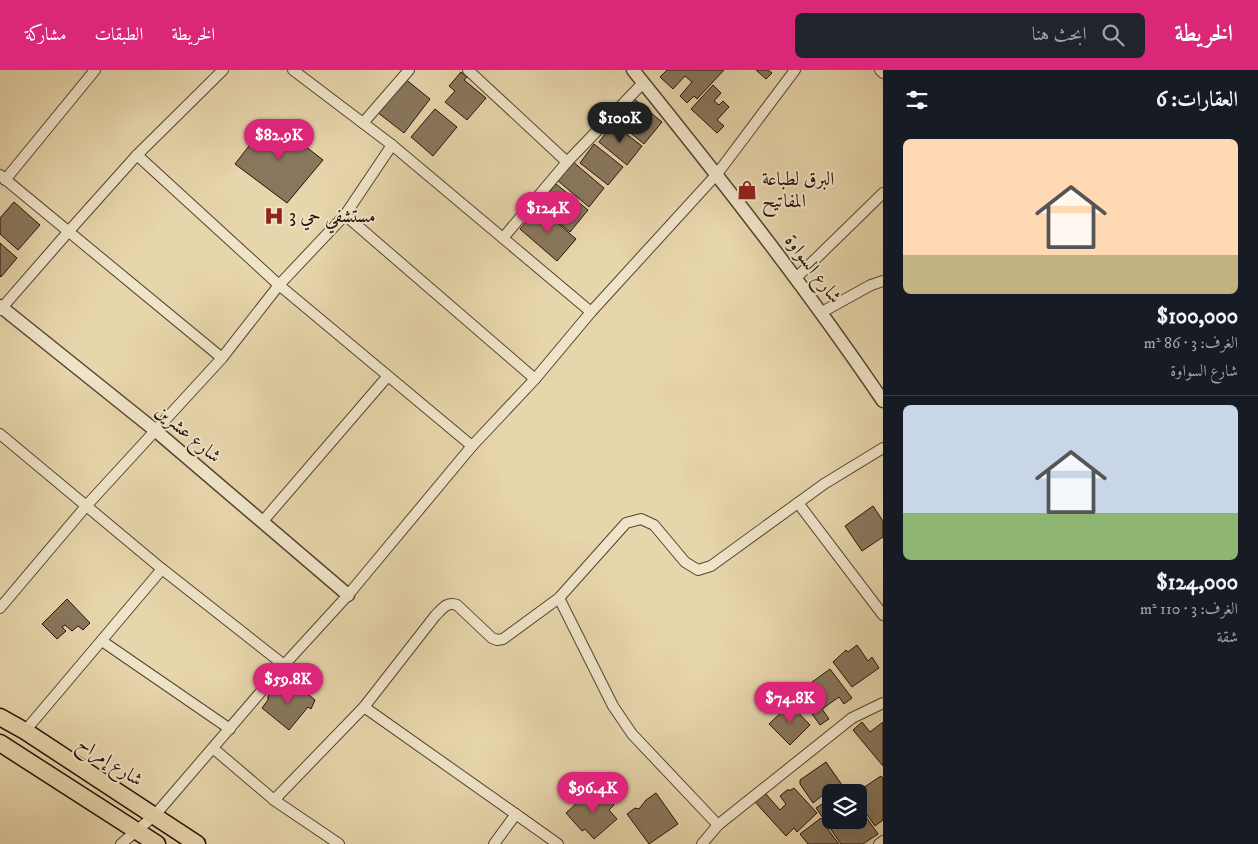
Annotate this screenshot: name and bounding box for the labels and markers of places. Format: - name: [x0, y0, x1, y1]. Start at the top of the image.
- pin: $100K: [585, 102, 655, 144]
- pin: $82.9K: [238, 118, 320, 161]
- place label: البرق لطباعة المفاتيح: [762, 168, 834, 218]
- shop icon: البرق لطباعة المفاتيح: [736, 179, 758, 201]
- pin: $124K: [513, 191, 583, 234]
- hospital icon: مستشفي حي 3: [263, 205, 285, 227]
- place label: مستشفي حي 3: [289, 205, 376, 234]
- pin: $59.8K: [247, 662, 329, 705]
- pin: $74.8K: [749, 682, 831, 724]
- pin: $96.4K: [552, 772, 634, 814]

